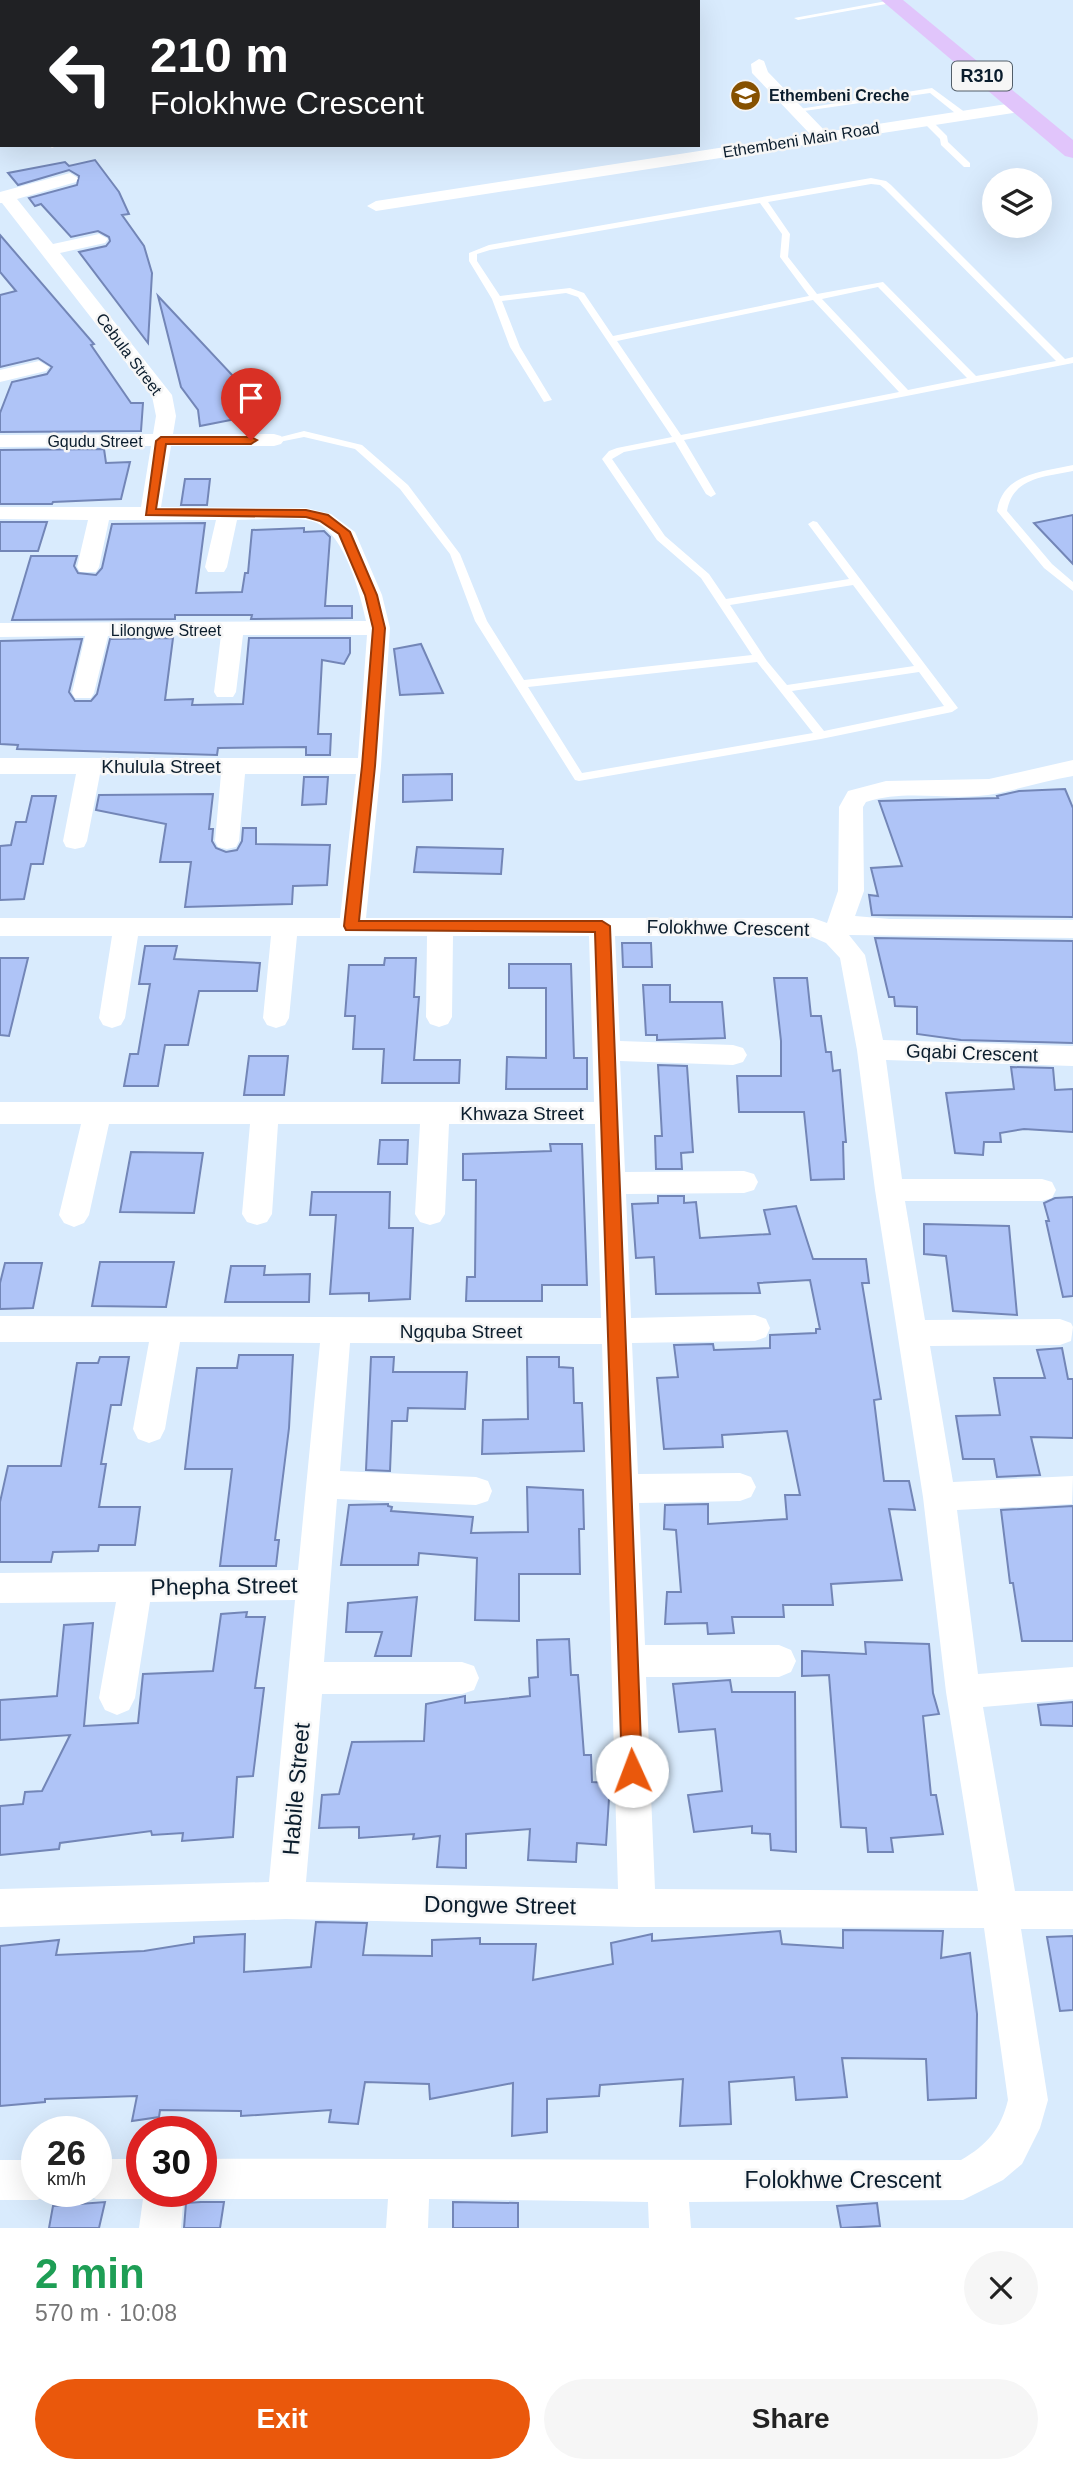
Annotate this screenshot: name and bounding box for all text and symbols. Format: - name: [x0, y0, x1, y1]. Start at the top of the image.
- icon: left: [35, 28, 126, 119]
- text: 210 m: [150, 28, 289, 82]
- road number: R310: [952, 62, 1012, 90]
- school or university icon: Ethembeni Creche: [729, 78, 763, 112]
- text: Folokhwe Crescent: [150, 85, 424, 121]
- place label: Ethembeni Creche: [769, 87, 910, 104]
- street label: Ethembeni Main Road: [721, 119, 881, 161]
- map controls: [982, 168, 1052, 238]
- button: layers: [982, 168, 1052, 238]
- street label: Cebula Street: [93, 310, 166, 399]
- pin: [221, 368, 281, 440]
- icon: arrive: [232, 379, 270, 417]
- street label: Gqudu Street: [47, 433, 143, 450]
- street label: Lilongwe Street: [111, 622, 222, 639]
- street label: Khulula Street: [101, 756, 221, 777]
- street label: Folokhwe Crescent: [647, 916, 810, 940]
- street label: Gqabi Crescent: [906, 1040, 1039, 1066]
- street label: Khwaza Street: [460, 1103, 584, 1124]
- street label: Ngquba Street: [400, 1321, 523, 1342]
- street label: Phepha Street: [150, 1572, 298, 1600]
- street label: Habile Street: [277, 1721, 315, 1856]
- position arrow: [595, 1734, 669, 1808]
- street label: Dongwe Street: [424, 1891, 577, 1919]
- speed limit sign: 30: [126, 2116, 217, 2207]
- text: 26: [47, 2133, 86, 2172]
- street label: Folokhwe Crescent: [745, 2167, 942, 2193]
- text: km/h: [47, 2169, 86, 2189]
- text: 2 min: [35, 2250, 145, 2297]
- button: close: [964, 2251, 1038, 2325]
- text: 570 m · 10:08: [35, 2300, 177, 2326]
- button: Exit: [35, 2379, 530, 2459]
- button: Share: [544, 2379, 1038, 2459]

